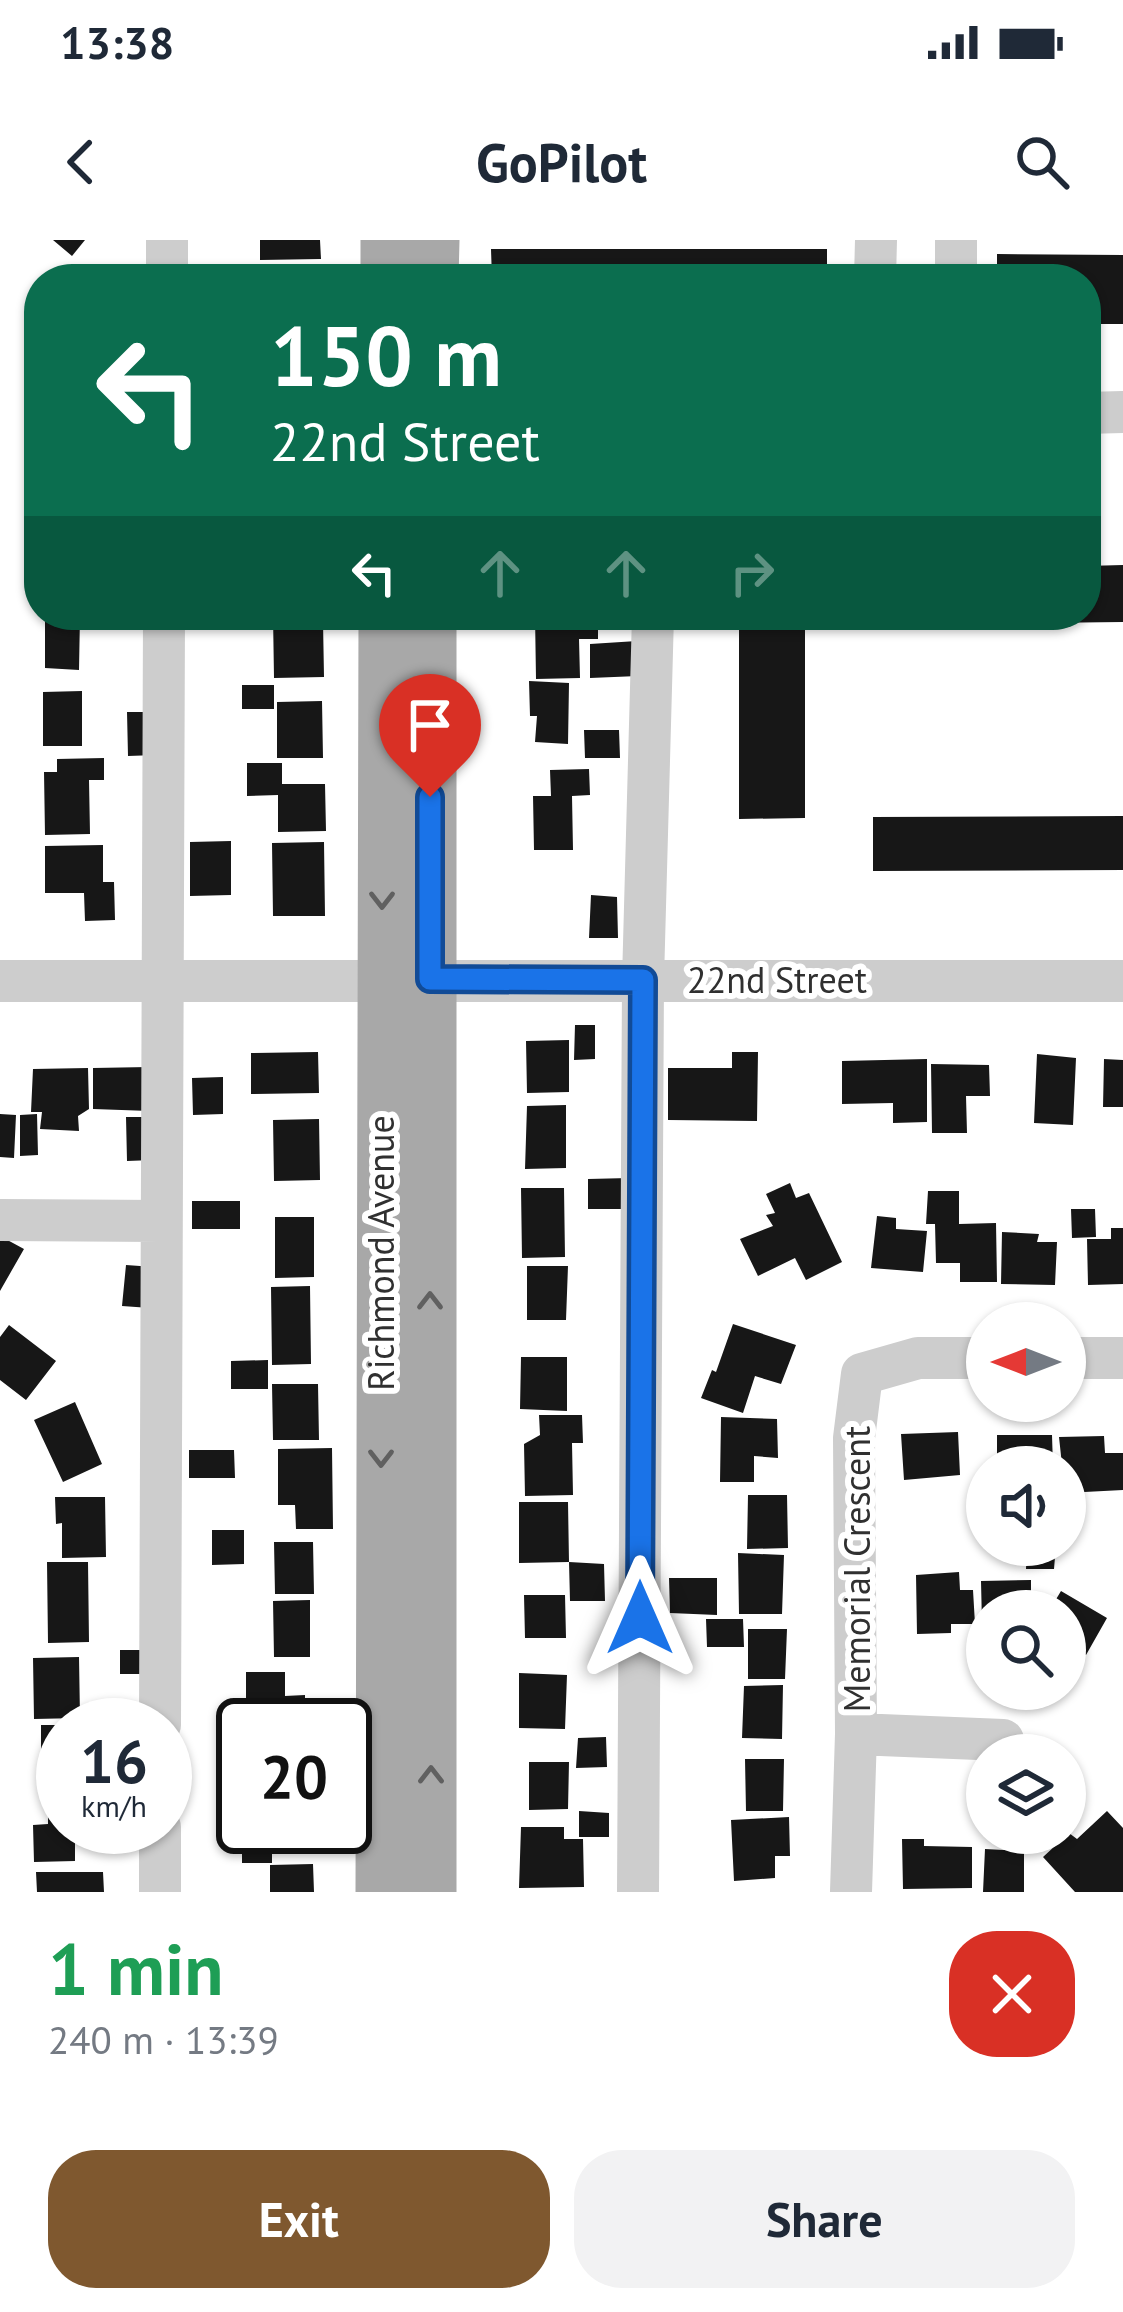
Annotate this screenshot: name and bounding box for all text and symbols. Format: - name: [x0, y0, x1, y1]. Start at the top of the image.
- text: 13:38: [60, 13, 174, 71]
- text: GoPilot: [476, 127, 647, 197]
- icon: back: [48, 129, 114, 195]
- icon: search: [1009, 129, 1075, 195]
- text: 150 m: [270, 300, 502, 409]
- icon: left: [72, 312, 228, 468]
- text: 22nd Street: [270, 406, 540, 476]
- icon: left: [341, 540, 407, 606]
- icon: ahead: [467, 540, 533, 606]
- icon: ahead: [593, 540, 659, 606]
- icon: right: [719, 540, 785, 606]
- pin: [379, 674, 481, 797]
- icon: arrive: [397, 692, 463, 758]
- one-way arrow: [369, 892, 395, 910]
- street label: 22nd Street: [687, 956, 867, 1003]
- street label: Richmond Avenue: [357, 1115, 404, 1391]
- one-way arrow: [417, 1291, 443, 1309]
- north arrow: [966, 1302, 1086, 1422]
- map controls: [966, 1302, 1086, 1854]
- street label: Memorial Crescent: [833, 1426, 880, 1712]
- button: sound: [966, 1446, 1086, 1566]
- one-way arrow: [368, 1450, 394, 1468]
- position arrow: [577, 1555, 703, 1681]
- button: search: [966, 1590, 1086, 1710]
- speed limit sign: 20: [216, 1698, 372, 1854]
- text: 16: [80, 1722, 148, 1800]
- button: layers: [966, 1734, 1086, 1854]
- one-way arrow: [418, 1765, 444, 1783]
- text: km/h: [81, 1786, 147, 1825]
- text: 1 min: [48, 1922, 224, 2015]
- button: close: [949, 1931, 1075, 2057]
- text: 240 m · 13:39: [48, 2014, 279, 2065]
- button: Exit: [48, 2150, 550, 2288]
- button: Share: [574, 2150, 1075, 2288]

